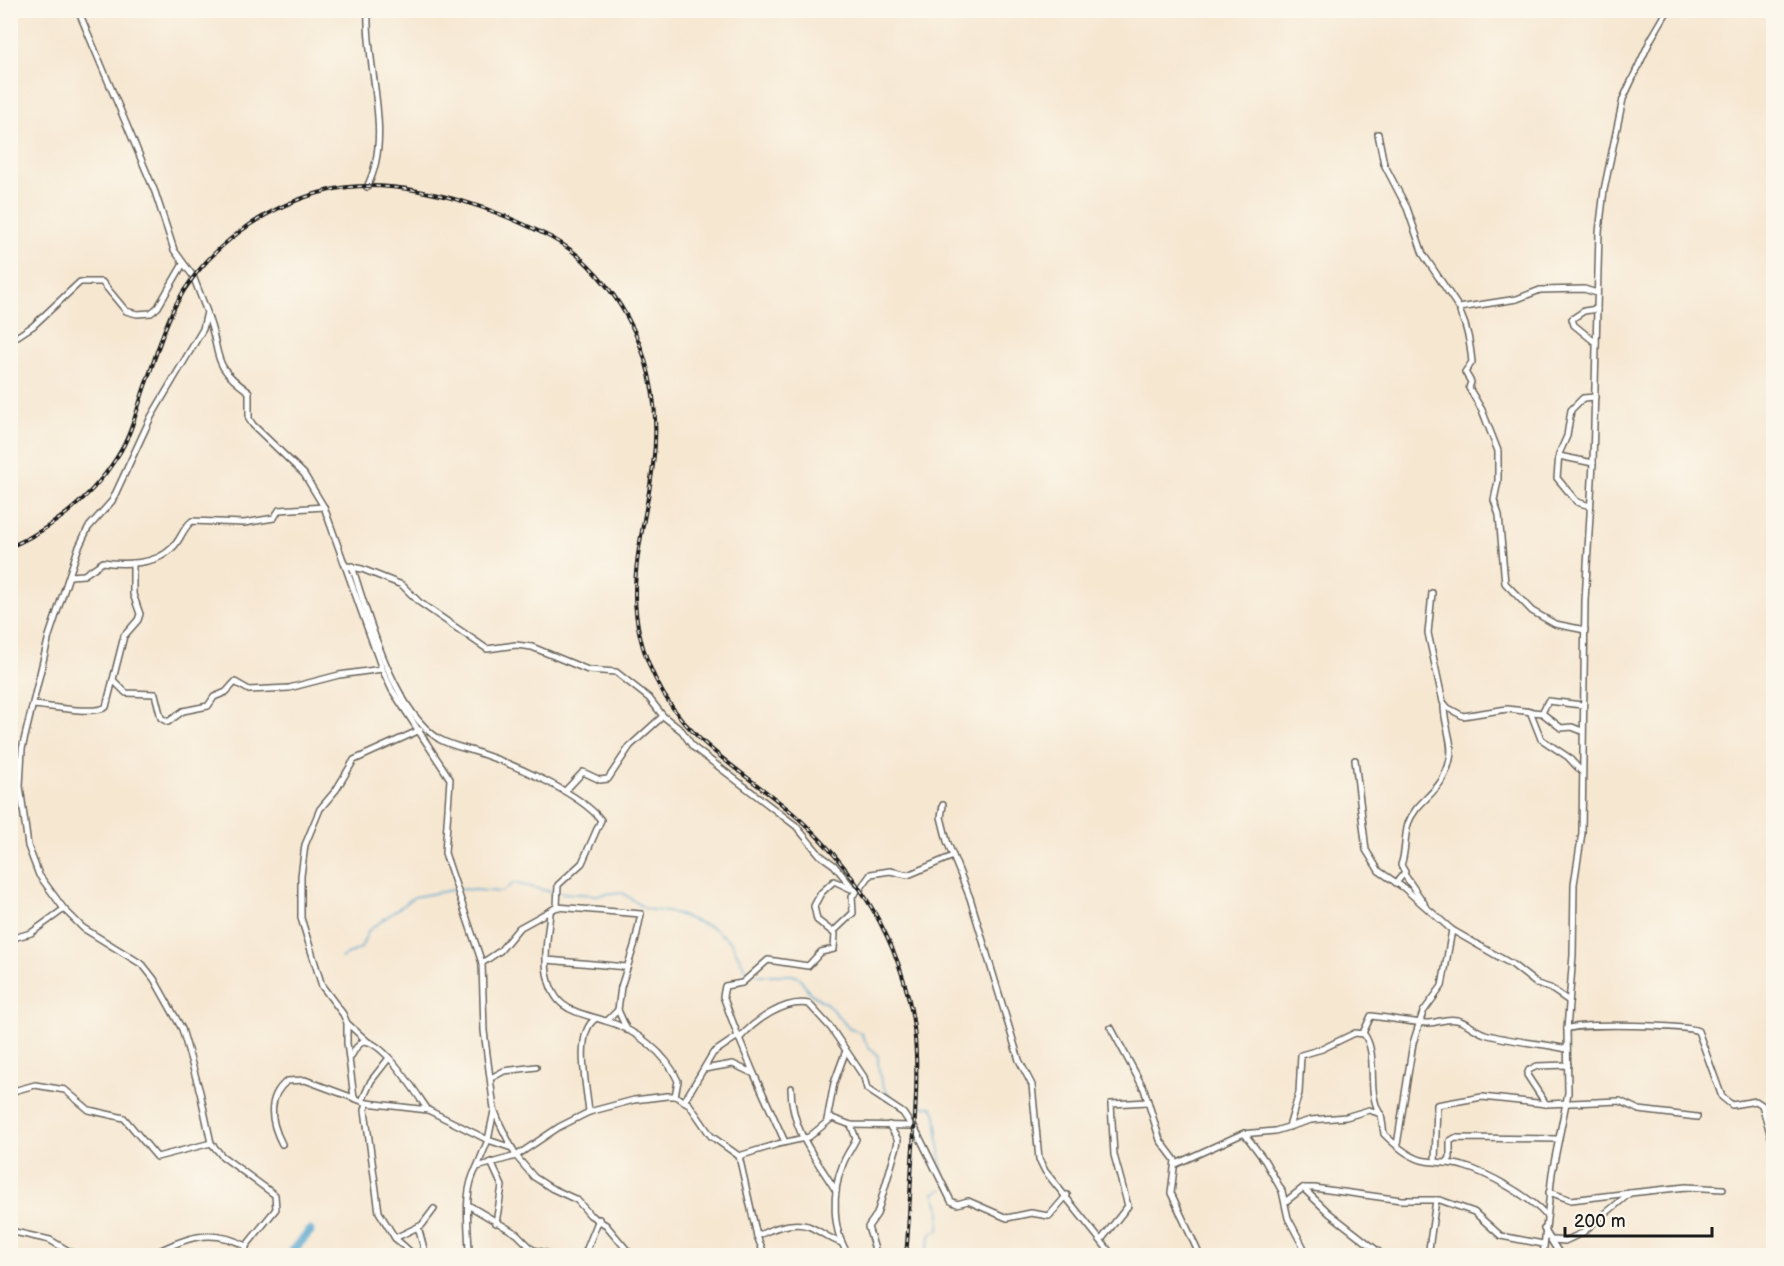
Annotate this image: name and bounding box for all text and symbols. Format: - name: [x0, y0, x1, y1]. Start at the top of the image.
- scale bar: [1565, 1200, 1712, 1238]
- text: 200 m: [1574, 1211, 1626, 1232]

